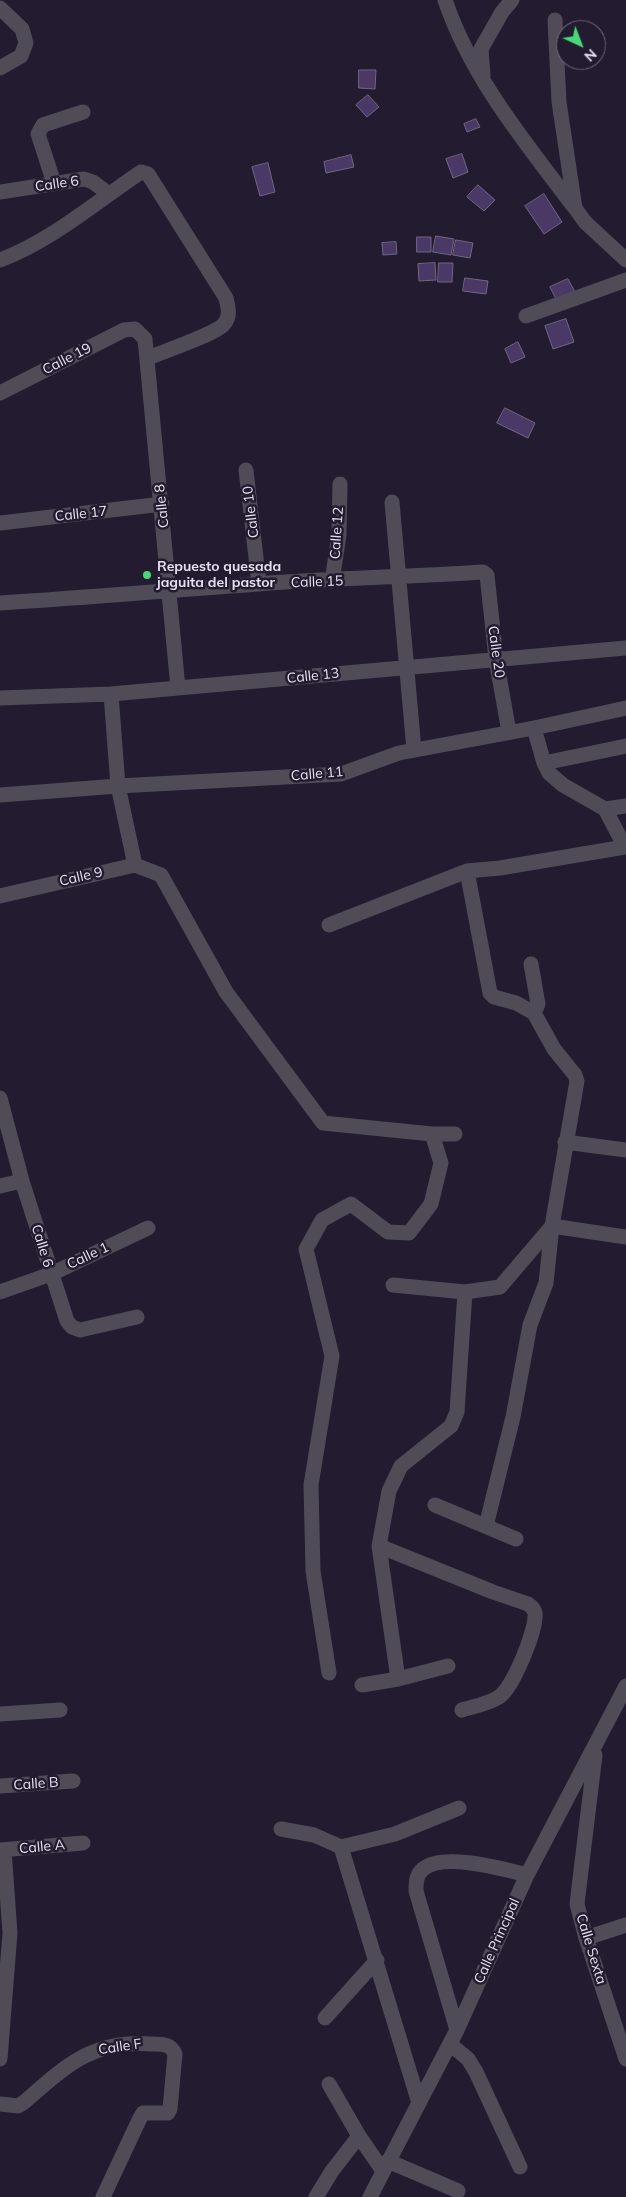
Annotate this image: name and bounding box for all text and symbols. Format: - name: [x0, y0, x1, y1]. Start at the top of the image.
- north arrow: [556, 20, 606, 70]
- text: N: [581, 45, 601, 65]
- street label: Calle 6: [34, 173, 80, 195]
- street label: Calle 19: [40, 340, 94, 378]
- street label: Calle 8: [151, 483, 173, 529]
- street label: Calle 10: [239, 485, 263, 539]
- street label: Calle 17: [54, 503, 108, 525]
- street label: Calle 12: [327, 506, 347, 560]
- place label: Repuesto quesada jaguita del pastor: [157, 559, 281, 592]
- marker: Repuesto quesada jaguita del pastor: [141, 569, 153, 581]
- street label: Calle 15: [290, 573, 344, 591]
- street label: Calle 20: [484, 625, 508, 679]
- street label: Calle 13: [286, 665, 340, 687]
- street label: Calle 11: [290, 763, 344, 785]
- street label: Calle 9: [58, 864, 104, 890]
- street label: Calle 6: [28, 1222, 56, 1270]
- street label: Calle 1: [64, 1239, 112, 1273]
- street label: Calle B: [13, 1774, 59, 1794]
- street label: Calle A: [18, 1837, 66, 1857]
- street label: Calle Principal: [471, 1896, 523, 1986]
- street label: Calle Sexta: [572, 1912, 610, 1986]
- street label: Calle F: [97, 2036, 143, 2058]

